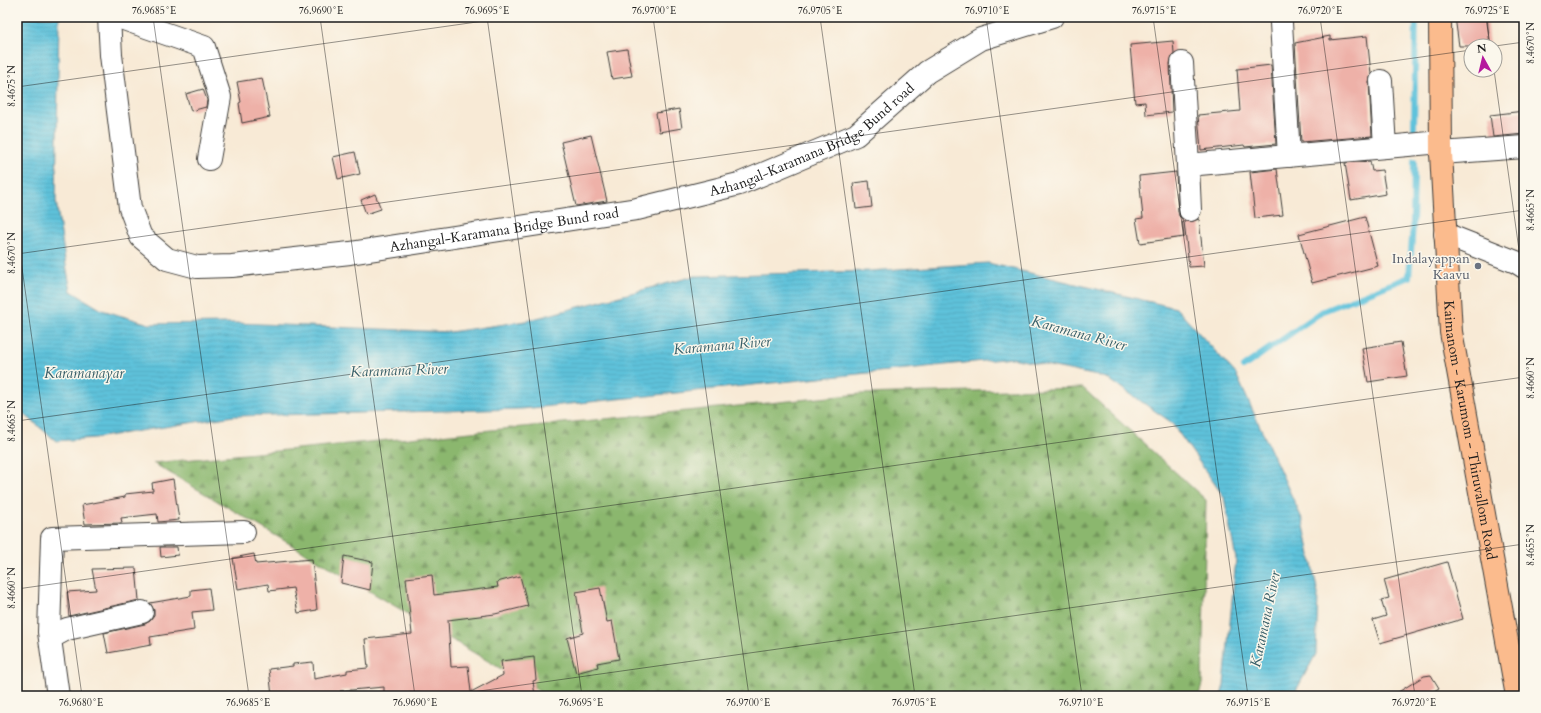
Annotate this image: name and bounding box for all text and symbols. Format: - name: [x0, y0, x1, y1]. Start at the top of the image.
- text: 76.9685°E: [132, 4, 176, 18]
- text: 76.9690°E: [299, 4, 343, 18]
- text: 76.9695°E: [465, 4, 509, 18]
- text: 76.9700°E: [632, 4, 676, 18]
- text: 76.9705°E: [798, 4, 842, 18]
- text: 76.9710°E: [965, 4, 1009, 18]
- text: 76.9715°E: [1132, 4, 1176, 18]
- text: 76.9720°E: [1298, 4, 1342, 18]
- text: 76.9725°E: [1465, 4, 1509, 18]
- text: 8.4670°N: [1524, 22, 1538, 64]
- north arrow: [1463, 38, 1503, 78]
- text: N: [1476, 40, 1488, 57]
- text: 8.4675°N: [5, 65, 19, 107]
- street label: Azhangal-Karamana Bridge Bund road: [707, 78, 919, 201]
- text: 8.4665°N: [1524, 189, 1538, 231]
- street label: Azhangal-Karamana Bridge Bund road: [388, 203, 621, 257]
- text: 8.4670°N: [5, 232, 19, 274]
- place label: Indalayappan Kaavu: [1392, 249, 1470, 284]
- marker: Indalayappan Kaavu: [1473, 261, 1483, 271]
- street label: Kaimanom - Karumom - Thiruvallom Road: [1439, 300, 1501, 562]
- water label: Karamana River: [1029, 311, 1130, 356]
- water label: Karamana River: [672, 331, 773, 359]
- text: 8.4660°N: [1524, 357, 1538, 399]
- water label: Karamana River: [350, 358, 449, 382]
- water label: Karamanayar: [44, 363, 125, 383]
- text: 8.4665°N: [5, 400, 19, 442]
- text: 8.4655°N: [1524, 524, 1538, 566]
- text: 8.4660°N: [5, 567, 19, 609]
- water label: Karamana River: [1245, 568, 1285, 669]
- text: 76.9680°E: [59, 696, 103, 710]
- text: 76.9685°E: [226, 696, 270, 710]
- text: 76.9690°E: [393, 696, 437, 710]
- text: 76.9695°E: [559, 696, 603, 710]
- text: 76.9700°E: [726, 696, 770, 710]
- text: 76.9705°E: [892, 696, 936, 710]
- text: 76.9710°E: [1059, 696, 1103, 710]
- text: 76.9715°E: [1226, 696, 1270, 710]
- text: 76.9720°E: [1392, 696, 1436, 710]

